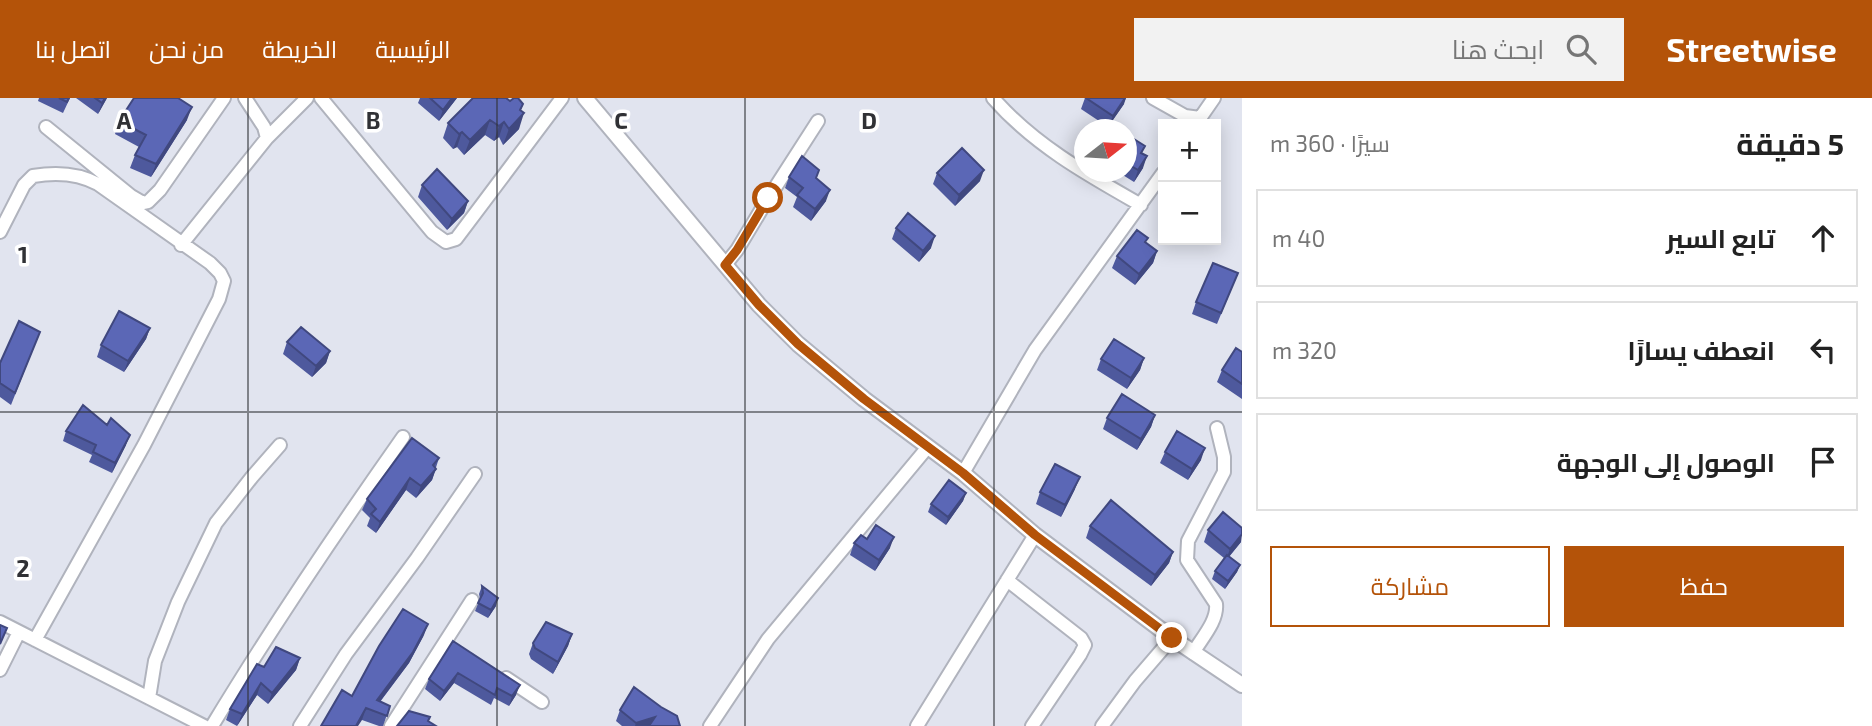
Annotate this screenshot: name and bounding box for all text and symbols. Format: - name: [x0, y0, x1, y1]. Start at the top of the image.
- search box: [1134, 18, 1624, 81]
- text: Streetwise: [1666, 29, 1837, 69]
- icon: search: [1562, 30, 1600, 68]
- text: ابحث هنا: [1452, 33, 1544, 64]
- text: اتصل بنا: [35, 34, 111, 63]
- text: من نحن: [149, 34, 224, 63]
- text: الخريطة: [262, 34, 337, 63]
- text: الرئيسية: [375, 34, 450, 63]
- text: A: [116, 106, 132, 134]
- text: B: [366, 106, 380, 134]
- text: C: [614, 106, 628, 134]
- text: D: [861, 106, 877, 134]
- north arrow: [1074, 119, 1137, 182]
- map controls: [1158, 119, 1221, 245]
- button: +: [1158, 119, 1221, 182]
- text: 5 دقيقة: [1736, 125, 1844, 161]
- text: سيرًا · 360 m: [1270, 129, 1390, 157]
- route start: [752, 182, 783, 213]
- button: −: [1158, 182, 1221, 245]
- icon: ahead: [1804, 219, 1842, 257]
- text: تابع السير: [1666, 222, 1775, 253]
- text: 40 m: [1272, 224, 1325, 252]
- text: 1: [18, 240, 28, 268]
- icon: left: [1804, 331, 1842, 369]
- text: انعطف يسارًا: [1628, 334, 1775, 365]
- text: 320 m: [1272, 336, 1337, 364]
- icon: arrive: [1804, 443, 1842, 481]
- text: الوصول إلى الوجهة: [1557, 446, 1775, 477]
- button: مشاركة: [1270, 546, 1550, 627]
- button: حفظ: [1564, 546, 1844, 627]
- text: 2: [16, 554, 30, 582]
- route end: [1156, 622, 1187, 653]

